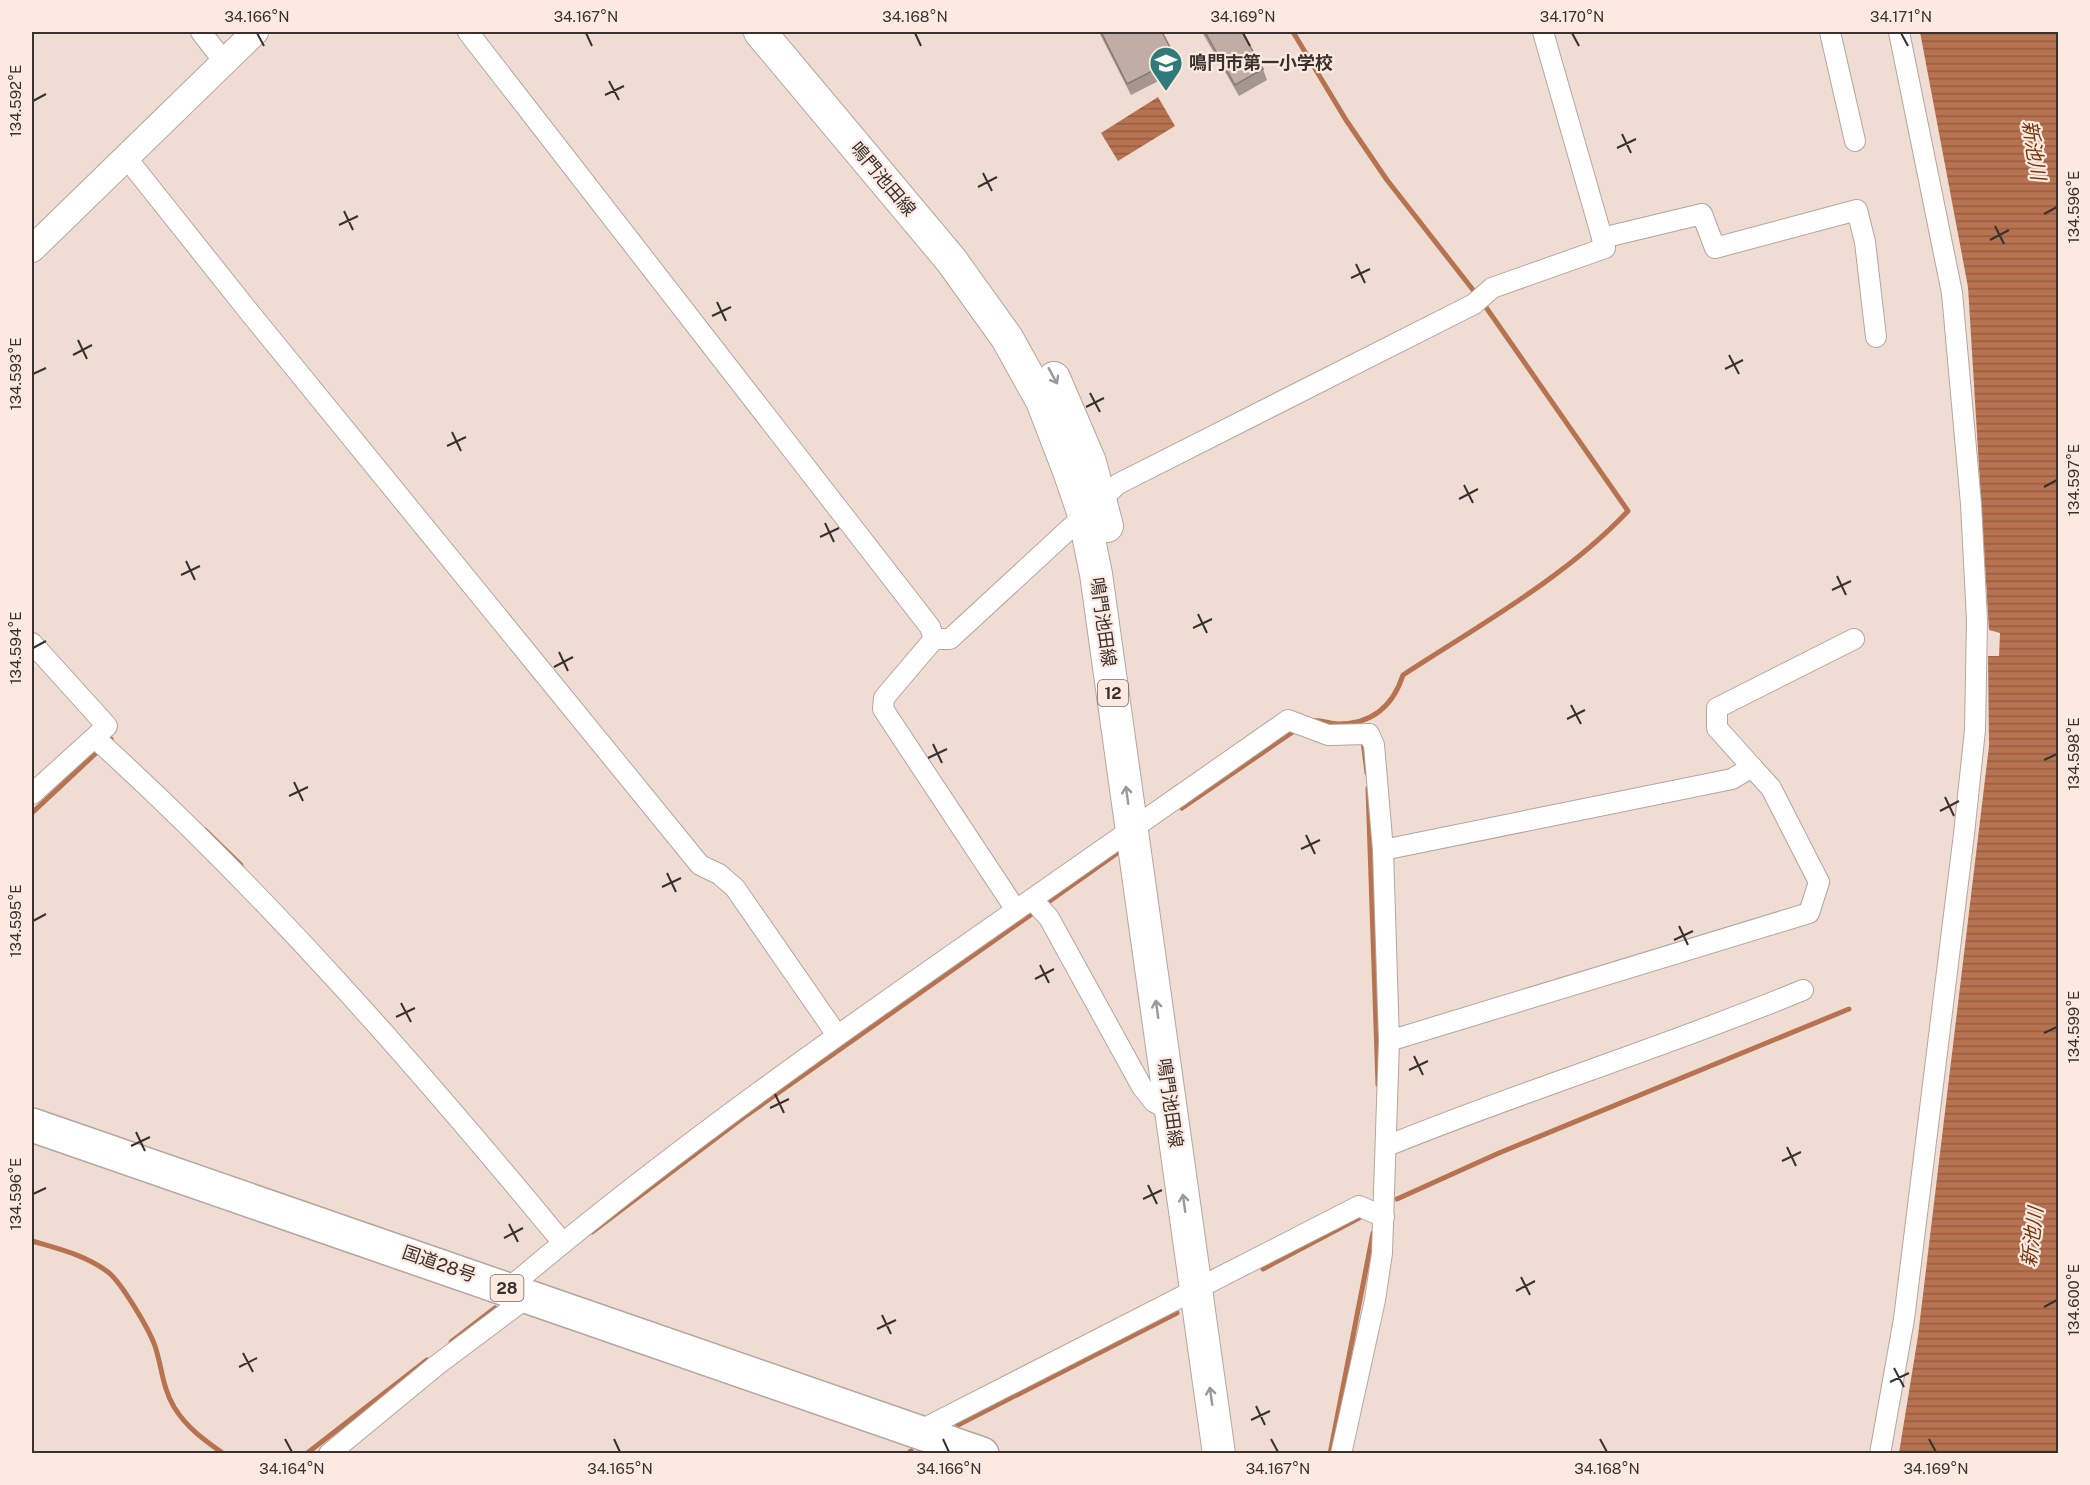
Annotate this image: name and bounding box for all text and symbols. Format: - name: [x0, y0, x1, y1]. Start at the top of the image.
- text: 34.166°N: [224, 8, 290, 25]
- text: 34.167°N: [554, 8, 618, 25]
- text: 34.168°N: [882, 8, 948, 25]
- text: 34.169°N: [1210, 8, 1276, 25]
- text: 34.170°N: [1540, 8, 1604, 25]
- text: 34.171°N: [1870, 8, 1932, 25]
- school or university icon: 鳴門市第一小学校: [1148, 45, 1184, 92]
- place label: 鳴門市第一小学校: [1189, 52, 1333, 73]
- text: 134.592°E: [7, 65, 24, 137]
- water label: 新池川: [2017, 118, 2051, 183]
- street label: 鳴門池田線: [846, 137, 920, 220]
- text: 134.596°E: [2065, 171, 2082, 243]
- text: 134.593°E: [7, 338, 24, 410]
- one-way arrow: [1048, 367, 1059, 385]
- text: 134.597°E: [2065, 444, 2082, 516]
- street label: 鳴門池田線: [1087, 576, 1120, 668]
- text: 134.594°E: [7, 612, 24, 684]
- road number: 12: [1098, 680, 1128, 706]
- text: 134.598°E: [2065, 717, 2082, 791]
- one-way arrow: [1121, 786, 1132, 806]
- text: 134.595°E: [7, 884, 24, 958]
- text: 134.599°E: [2065, 991, 2082, 1063]
- one-way arrow: [1151, 1000, 1162, 1020]
- street label: 鳴門池田線: [1154, 1057, 1187, 1149]
- text: 134.596°E: [7, 1158, 24, 1230]
- one-way arrow: [1178, 1193, 1189, 1213]
- water label: 新池川: [2016, 1204, 2048, 1268]
- street label: 国道28号: [400, 1241, 479, 1286]
- text: 134.600°E: [2065, 1264, 2082, 1336]
- road number: 28: [490, 1275, 524, 1301]
- one-way arrow: [1206, 1386, 1217, 1406]
- text: 34.164°N: [259, 1460, 325, 1477]
- text: 34.165°N: [587, 1460, 653, 1477]
- text: 34.166°N: [916, 1460, 982, 1477]
- text: 34.167°N: [1246, 1460, 1310, 1477]
- text: 34.168°N: [1574, 1460, 1640, 1477]
- text: 34.169°N: [1903, 1460, 1969, 1477]

